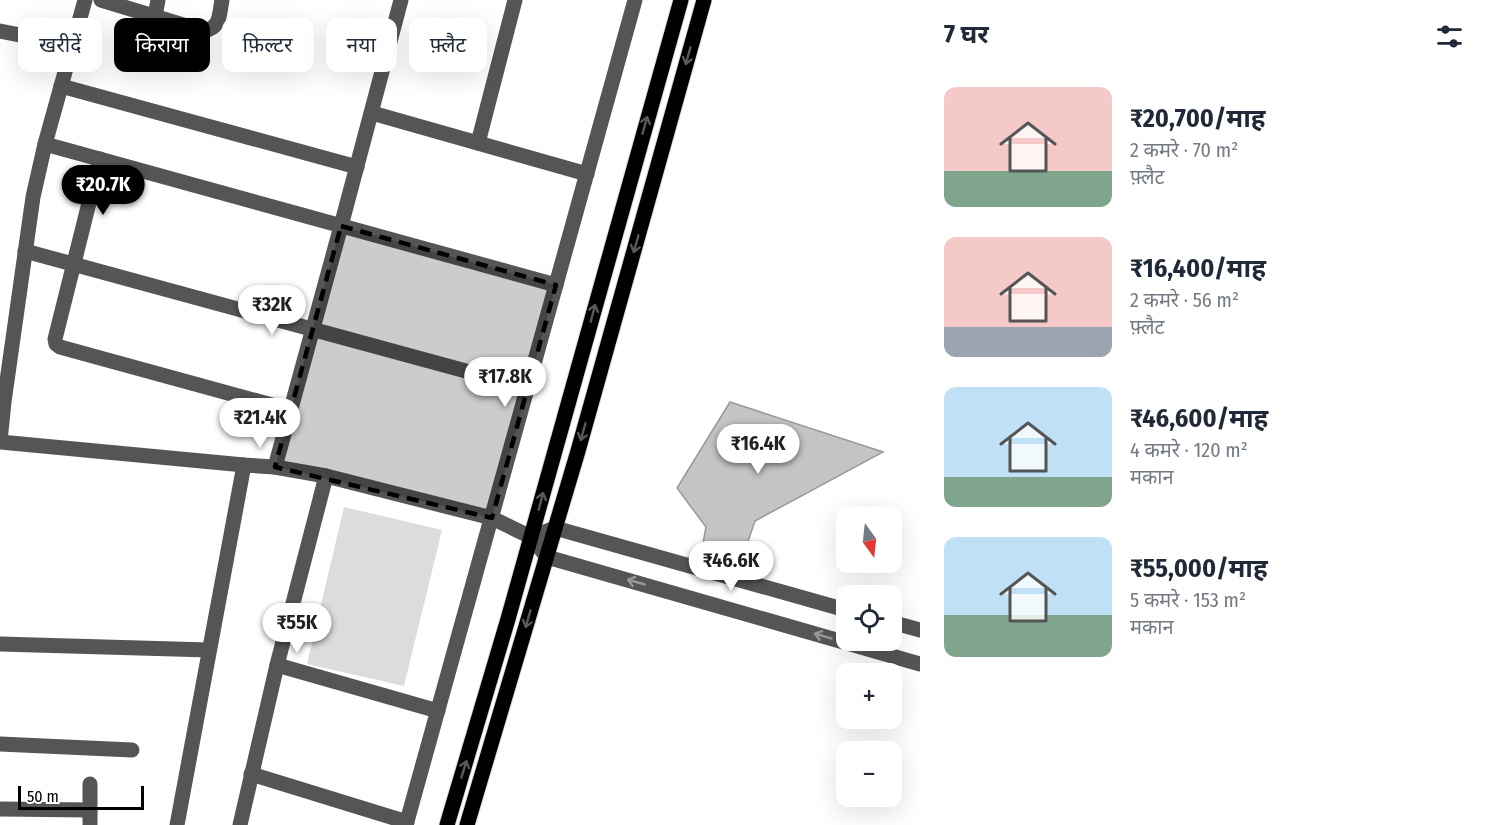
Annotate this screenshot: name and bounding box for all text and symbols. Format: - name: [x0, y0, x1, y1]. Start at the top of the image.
- chip: खरीदें: [18, 18, 102, 72]
- chip: किराया: [114, 18, 210, 72]
- chip: फ़िल्टर: [222, 18, 314, 72]
- chip: नया: [326, 18, 397, 72]
- chip: फ़्लैट: [409, 18, 487, 72]
- text: 7 घर: [944, 19, 989, 50]
- icon: filters: [1433, 20, 1466, 53]
- one-way arrow: [682, 47, 694, 66]
- text: ₹20,700/माह: [1130, 103, 1266, 134]
- icon: home: [992, 111, 1064, 183]
- one-way arrow: [640, 116, 651, 135]
- text: 2 कमरे · 70 m²: [1130, 138, 1238, 162]
- pin: ₹20.7K: [54, 165, 152, 216]
- text: फ़्लैट: [1130, 165, 1165, 189]
- text: ₹20.7K: [76, 172, 130, 196]
- one-way arrow: [630, 234, 641, 253]
- text: ₹16,400/माह: [1130, 253, 1266, 284]
- icon: home: [992, 261, 1064, 333]
- pin: ₹32K: [236, 285, 308, 336]
- text: 2 कमरे · 56 m²: [1130, 288, 1239, 312]
- text: ₹32K: [252, 292, 292, 316]
- one-way arrow: [588, 304, 599, 323]
- text: फ़्लैट: [1130, 315, 1165, 339]
- pin: ₹17.8K: [456, 357, 554, 408]
- text: ₹17.8K: [478, 364, 532, 388]
- pin: ₹21.4K: [211, 398, 309, 449]
- text: ₹46,600/माह: [1130, 403, 1268, 434]
- text: ₹21.4K: [233, 405, 287, 429]
- icon: home: [992, 411, 1064, 483]
- one-way arrow: [577, 422, 588, 441]
- pin: ₹16.4K: [709, 424, 807, 475]
- text: ₹16.4K: [731, 431, 785, 455]
- text: 4 कमरे · 120 m²: [1130, 438, 1248, 462]
- text: मकान: [1130, 465, 1174, 489]
- one-way arrow: [536, 492, 547, 511]
- north arrow: [836, 507, 902, 573]
- map controls: [836, 507, 902, 807]
- pin: ₹46.6K: [682, 541, 780, 592]
- text: ₹46.6K: [703, 548, 759, 572]
- text: ₹55,000/माह: [1130, 553, 1268, 584]
- icon: home: [992, 561, 1064, 633]
- one-way arrow: [627, 576, 646, 587]
- button: locate: [836, 585, 902, 651]
- text: 5 कमरे · 153 m²: [1130, 588, 1246, 612]
- pin: ₹55K: [261, 603, 333, 654]
- one-way arrow: [522, 609, 533, 628]
- text: ₹55K: [277, 610, 317, 634]
- text: मकान: [1130, 615, 1174, 639]
- one-way arrow: [814, 630, 833, 641]
- button: +: [836, 663, 902, 729]
- button: −: [836, 741, 902, 807]
- one-way arrow: [459, 760, 470, 779]
- scale bar: [18, 783, 144, 810]
- text: 50 m: [27, 787, 59, 806]

